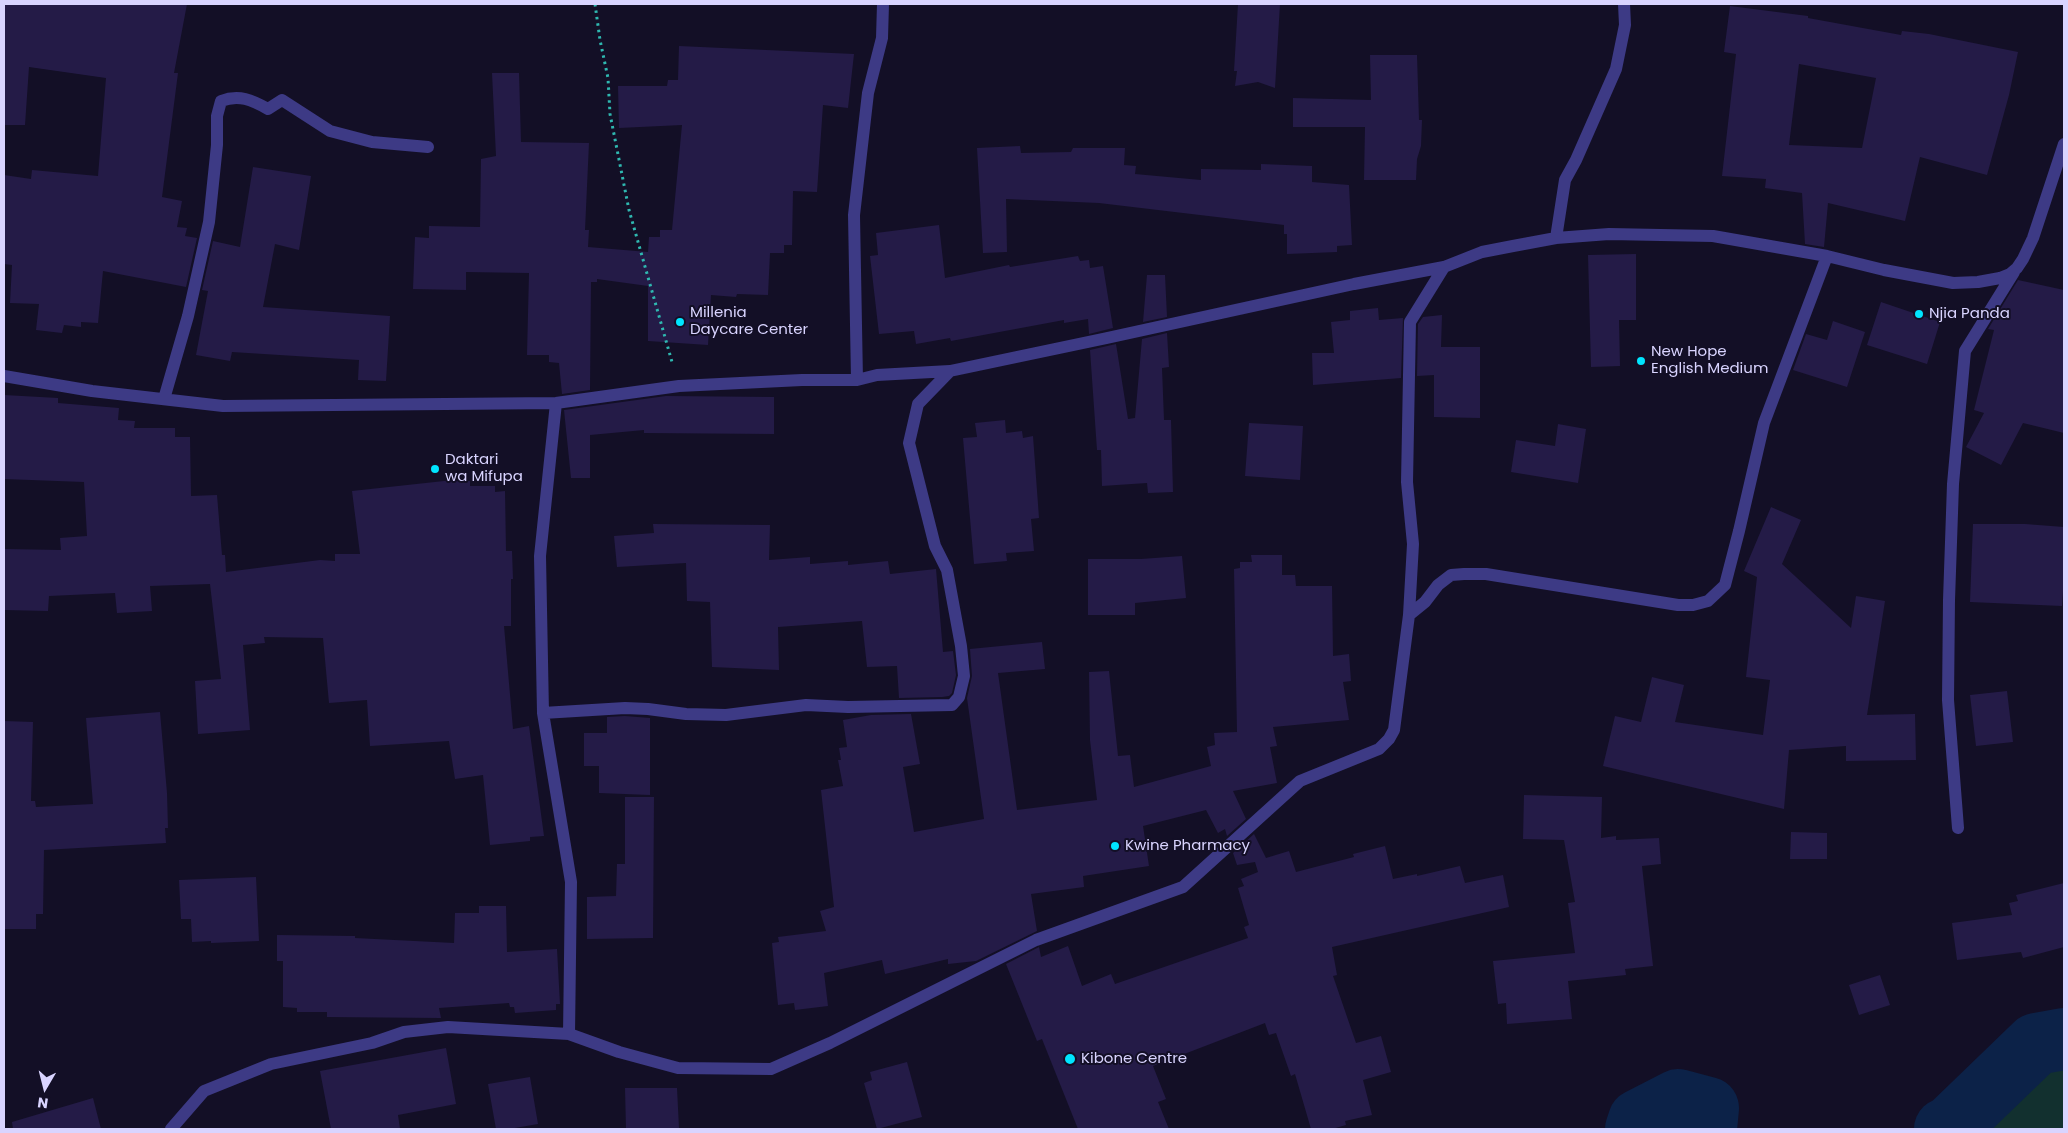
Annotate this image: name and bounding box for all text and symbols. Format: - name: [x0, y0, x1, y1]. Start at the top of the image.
- place label: Millenia Daycare Center: [690, 304, 808, 339]
- place label: Njia Panda: [1929, 305, 2010, 323]
- marker: Njia Panda: [1913, 308, 1925, 320]
- marker: Millenia Daycare Center: [674, 316, 686, 328]
- place label: New Hope English Medium: [1651, 343, 1768, 378]
- marker: New Hope English Medium: [1635, 355, 1647, 367]
- place label: Daktari wa Mifupa: [445, 451, 523, 486]
- marker: Daktari wa Mifupa: [429, 463, 441, 475]
- place label: Kwine Pharmacy: [1125, 837, 1250, 855]
- marker: Kwine Pharmacy: [1109, 840, 1121, 852]
- place label: Kibone Centre: [1081, 1050, 1187, 1068]
- marker: Kibone Centre: [1063, 1052, 1077, 1066]
- north arrow: [20, 1063, 70, 1113]
- text: N: [36, 1092, 50, 1113]

